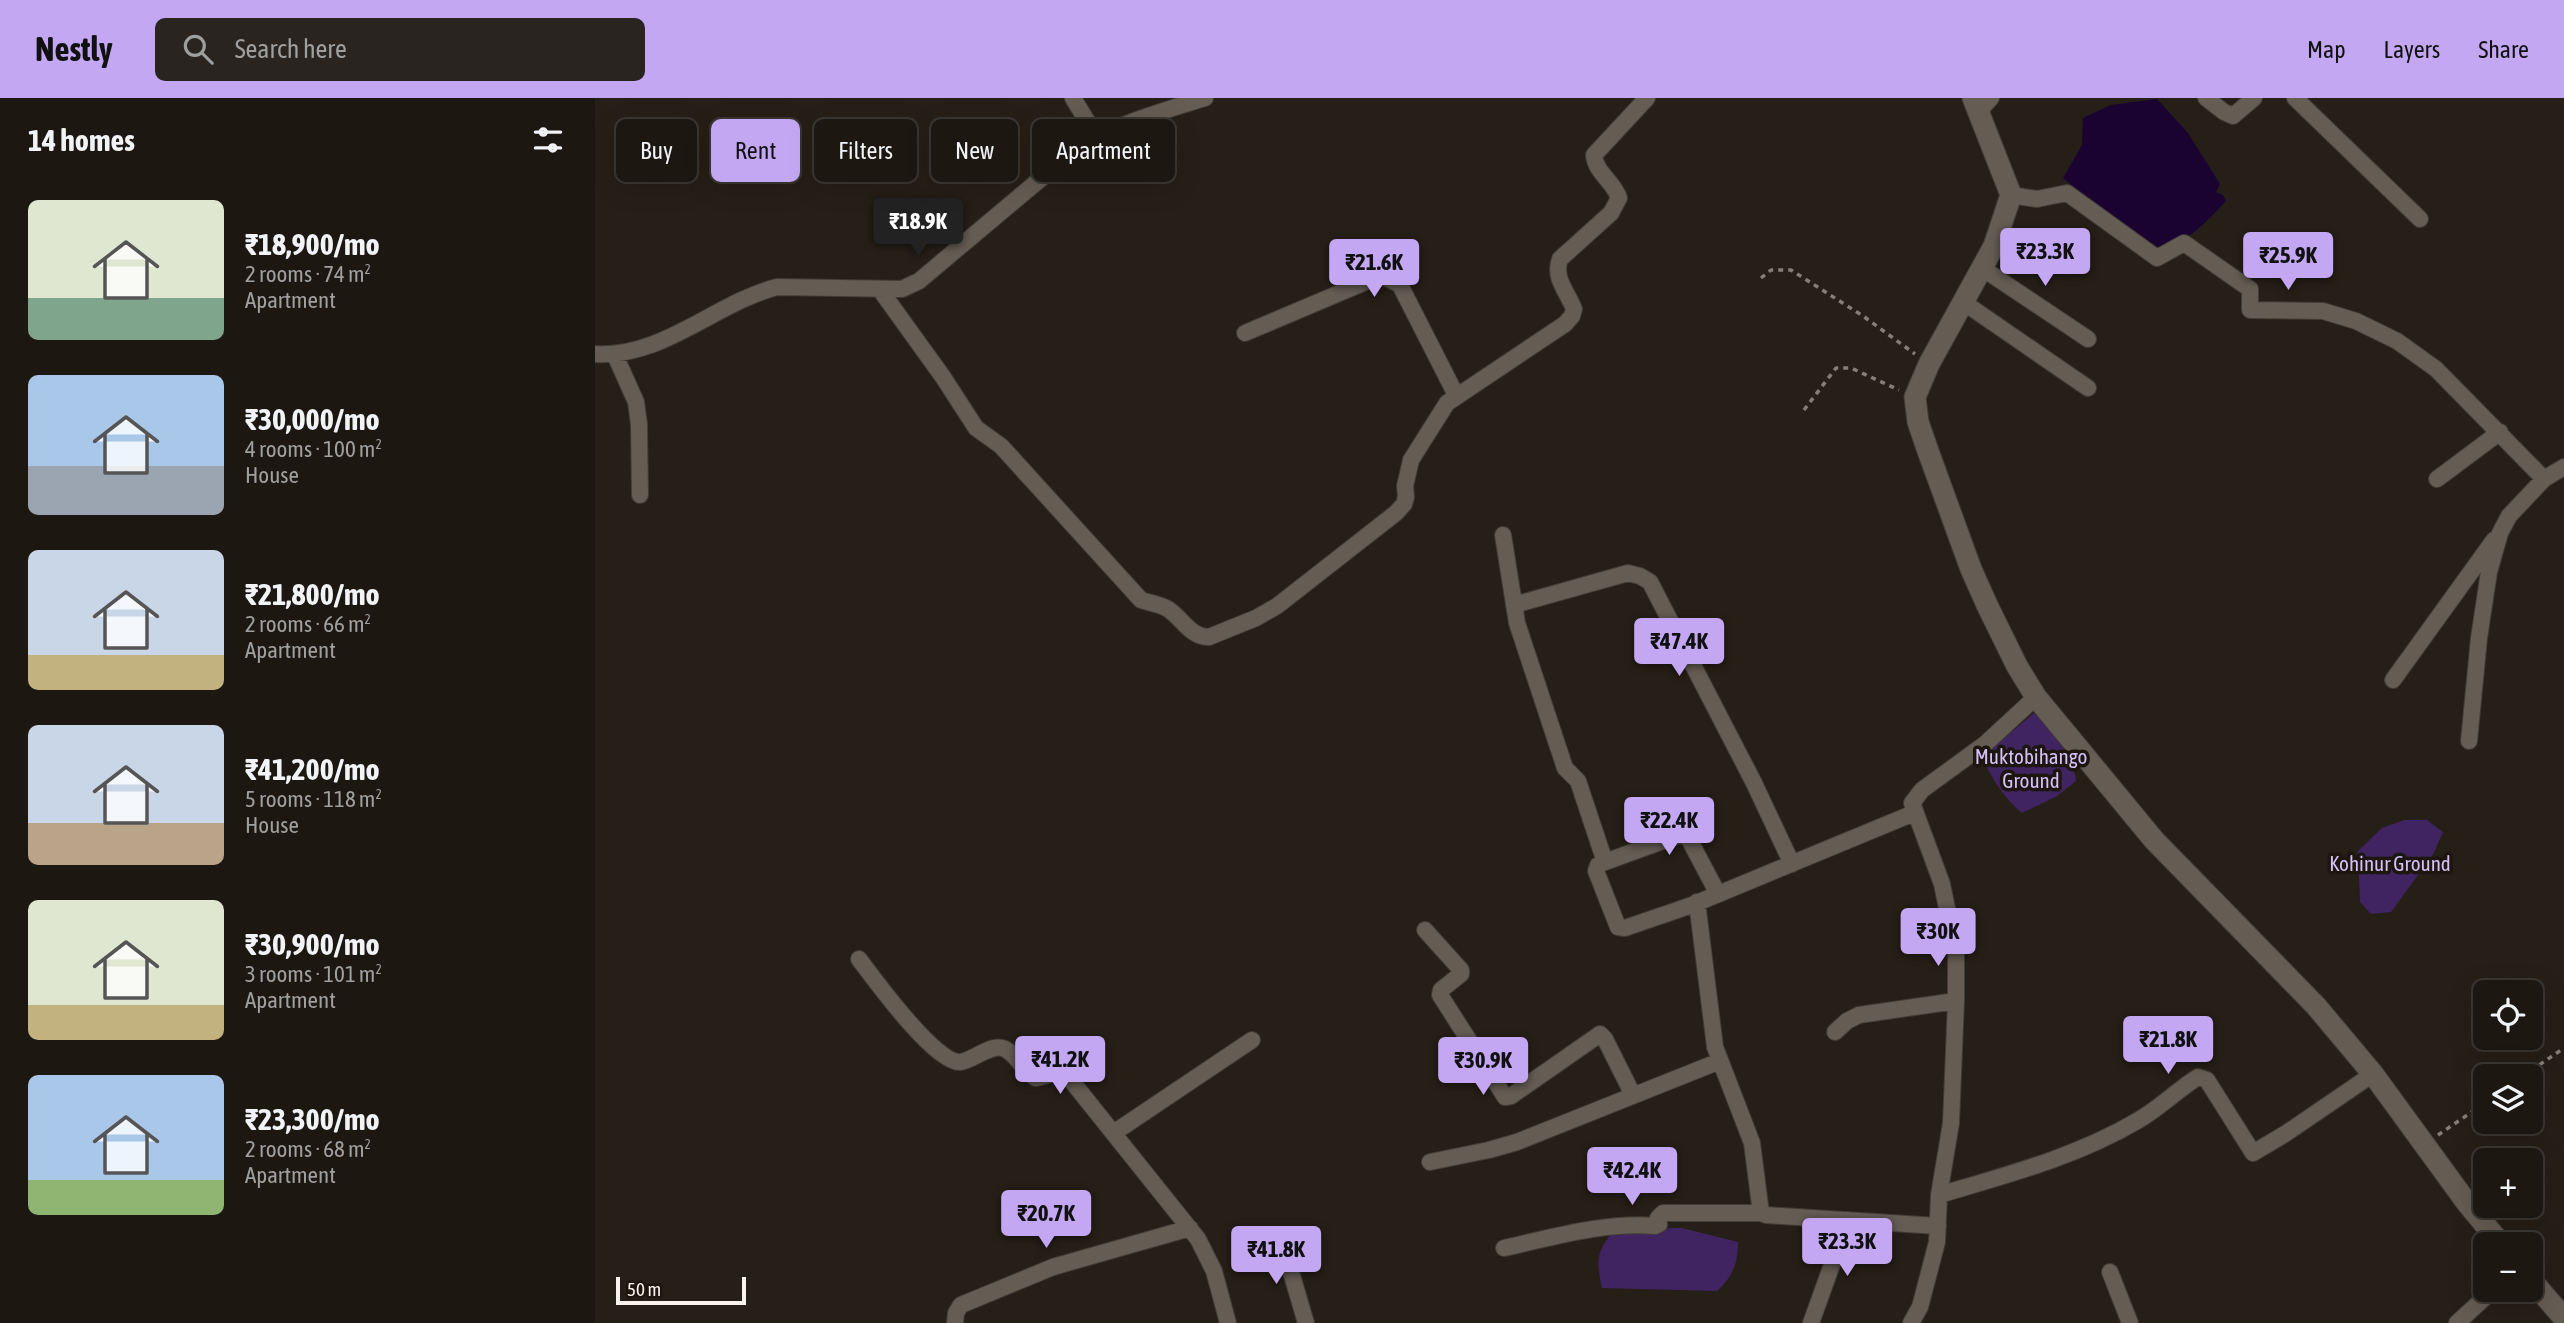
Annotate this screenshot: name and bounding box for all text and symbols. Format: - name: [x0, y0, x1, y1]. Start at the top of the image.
- search box: [155, 18, 645, 81]
- text: Nestly: [35, 30, 113, 68]
- icon: search: [179, 30, 217, 68]
- text: Search here: [235, 34, 347, 64]
- text: Map: [2307, 36, 2346, 63]
- text: Layers: [2384, 36, 2440, 63]
- text: Share: [2478, 36, 2529, 63]
- chip: Buy: [616, 119, 697, 182]
- chip: Rent: [711, 119, 800, 182]
- chip: Filters: [814, 119, 917, 182]
- chip: New: [931, 119, 1018, 182]
- chip: Apartment: [1032, 119, 1175, 182]
- icon: filters: [529, 121, 567, 159]
- text: 14 homes: [28, 123, 135, 157]
- pin: ₹18.9K: [861, 198, 975, 258]
- text: ₹18.9K: [889, 208, 947, 234]
- text: ₹18,900/mo: [245, 227, 380, 261]
- icon: home: [84, 228, 168, 312]
- pin: ₹23.3K: [1988, 228, 2102, 288]
- pin: ₹25.9K: [2231, 232, 2345, 292]
- text: ₹23.3K: [2016, 238, 2074, 264]
- pin: ₹21.6K: [1317, 240, 1431, 299]
- text: ₹25.9K: [2259, 242, 2317, 268]
- text: ₹21.6K: [1345, 249, 1403, 275]
- text: 2 rooms · 74 m²: [245, 261, 371, 287]
- text: Apartment: [245, 287, 336, 313]
- text: ₹30,000/mo: [245, 402, 380, 436]
- icon: home: [84, 403, 168, 487]
- text: 4 rooms · 100 m²: [245, 436, 382, 462]
- text: House: [245, 462, 299, 488]
- text: ₹21,800/mo: [245, 577, 380, 611]
- icon: home: [84, 578, 168, 662]
- text: 2 rooms · 66 m²: [245, 611, 371, 637]
- pin: ₹47.4K: [1622, 618, 1736, 678]
- text: ₹47.4K: [1650, 628, 1708, 654]
- text: Apartment: [245, 637, 336, 663]
- park label: Muktobihango Ground: [1975, 744, 2087, 792]
- text: ₹41,200/mo: [245, 752, 380, 786]
- icon: home: [84, 753, 168, 837]
- text: 5 rooms · 118 m²: [245, 786, 382, 812]
- pin: ₹22.4K: [1612, 798, 1726, 857]
- text: ₹22.4K: [1640, 807, 1698, 833]
- text: House: [245, 812, 299, 838]
- park label: Kohinur Ground: [2329, 851, 2451, 875]
- pin: ₹30K: [1897, 908, 1979, 968]
- text: ₹30K: [1917, 918, 1959, 944]
- text: ₹30,900/mo: [245, 927, 380, 961]
- icon: home: [84, 928, 168, 1012]
- text: 3 rooms · 101 m²: [245, 961, 382, 987]
- map controls: [2473, 980, 2543, 1302]
- button: locate: [2473, 980, 2543, 1050]
- text: Apartment: [245, 987, 336, 1013]
- pin: ₹21.8K: [2111, 1016, 2225, 1076]
- text: ₹21.8K: [2139, 1026, 2197, 1052]
- pin: ₹41.2K: [1003, 1037, 1117, 1096]
- pin: ₹30.9K: [1426, 1038, 1540, 1097]
- text: ₹41.2K: [1031, 1046, 1089, 1072]
- text: ₹30.9K: [1454, 1047, 1512, 1073]
- button: layers: [2473, 1064, 2543, 1134]
- text: ₹23,300/mo: [245, 1102, 380, 1136]
- icon: home: [84, 1103, 168, 1187]
- text: 2 rooms · 68 m²: [245, 1136, 371, 1162]
- pin: ₹42.4K: [1575, 1148, 1689, 1207]
- button: +: [2473, 1148, 2543, 1218]
- text: ₹42.4K: [1603, 1157, 1661, 1183]
- text: Apartment: [245, 1162, 336, 1188]
- pin: ₹20.7K: [989, 1190, 1103, 1250]
- text: ₹20.7K: [1017, 1200, 1075, 1226]
- pin: ₹23.3K: [1790, 1218, 1904, 1278]
- pin: ₹41.8K: [1219, 1226, 1333, 1286]
- text: ₹23.3K: [1818, 1228, 1876, 1254]
- button: −: [2473, 1232, 2543, 1302]
- text: ₹41.8K: [1247, 1236, 1305, 1262]
- scale bar: [616, 1274, 745, 1306]
- text: 50 m: [627, 1278, 661, 1300]

